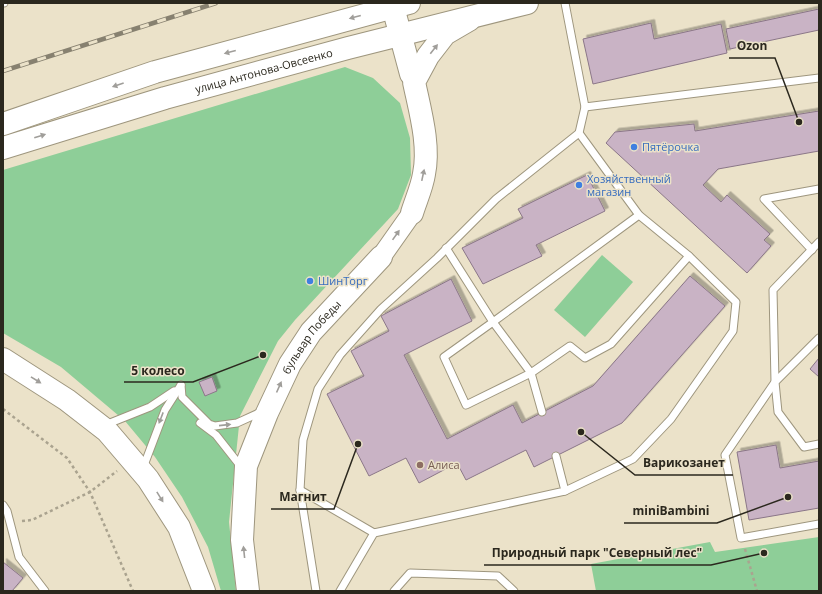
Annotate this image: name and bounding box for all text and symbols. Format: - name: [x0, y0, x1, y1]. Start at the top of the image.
- one-way arrow: [349, 14, 361, 20]
- callout: Ozon: [729, 34, 775, 58]
- text: Ozon: [737, 37, 767, 54]
- one-way arrow: [429, 43, 438, 54]
- street label: улица Антонова-Овсеенко: [193, 44, 334, 96]
- one-way arrow: [224, 49, 236, 55]
- one-way arrow: [112, 82, 124, 88]
- one-way arrow: [35, 133, 47, 139]
- place label: Пятёрочка: [642, 139, 699, 154]
- marker: Пятёрочка: [629, 142, 639, 152]
- one-way arrow: [421, 169, 427, 181]
- place label: Хозяйственный магазин: [587, 171, 671, 199]
- marker: Хозяйственный магазин: [574, 180, 584, 190]
- one-way arrow: [392, 230, 400, 240]
- place label: ШинТорг: [318, 273, 368, 288]
- marker: ШинТорг: [305, 276, 315, 286]
- street label: бульвар Победы: [278, 297, 344, 376]
- callout: 5 колесо: [124, 358, 193, 382]
- text: 5 колесо: [131, 362, 185, 379]
- one-way arrow: [31, 376, 41, 384]
- one-way arrow: [276, 381, 282, 393]
- one-way arrow: [158, 413, 164, 425]
- one-way arrow: [219, 422, 231, 428]
- callout: Варикозанет: [635, 451, 733, 475]
- text: Варикозанет: [643, 454, 725, 471]
- place label: Алиса: [428, 457, 460, 472]
- marker: Алиса: [415, 460, 425, 470]
- callout: Магнит: [271, 485, 334, 509]
- text: Магнит: [279, 488, 327, 505]
- one-way arrow: [156, 491, 163, 503]
- callout: miniBambini: [624, 499, 717, 523]
- text: miniBambini: [633, 502, 709, 519]
- callout: Природный парк "Северный лес": [484, 541, 711, 565]
- text: Природный парк "Северный лес": [492, 544, 702, 561]
- one-way arrow: [240, 546, 247, 558]

